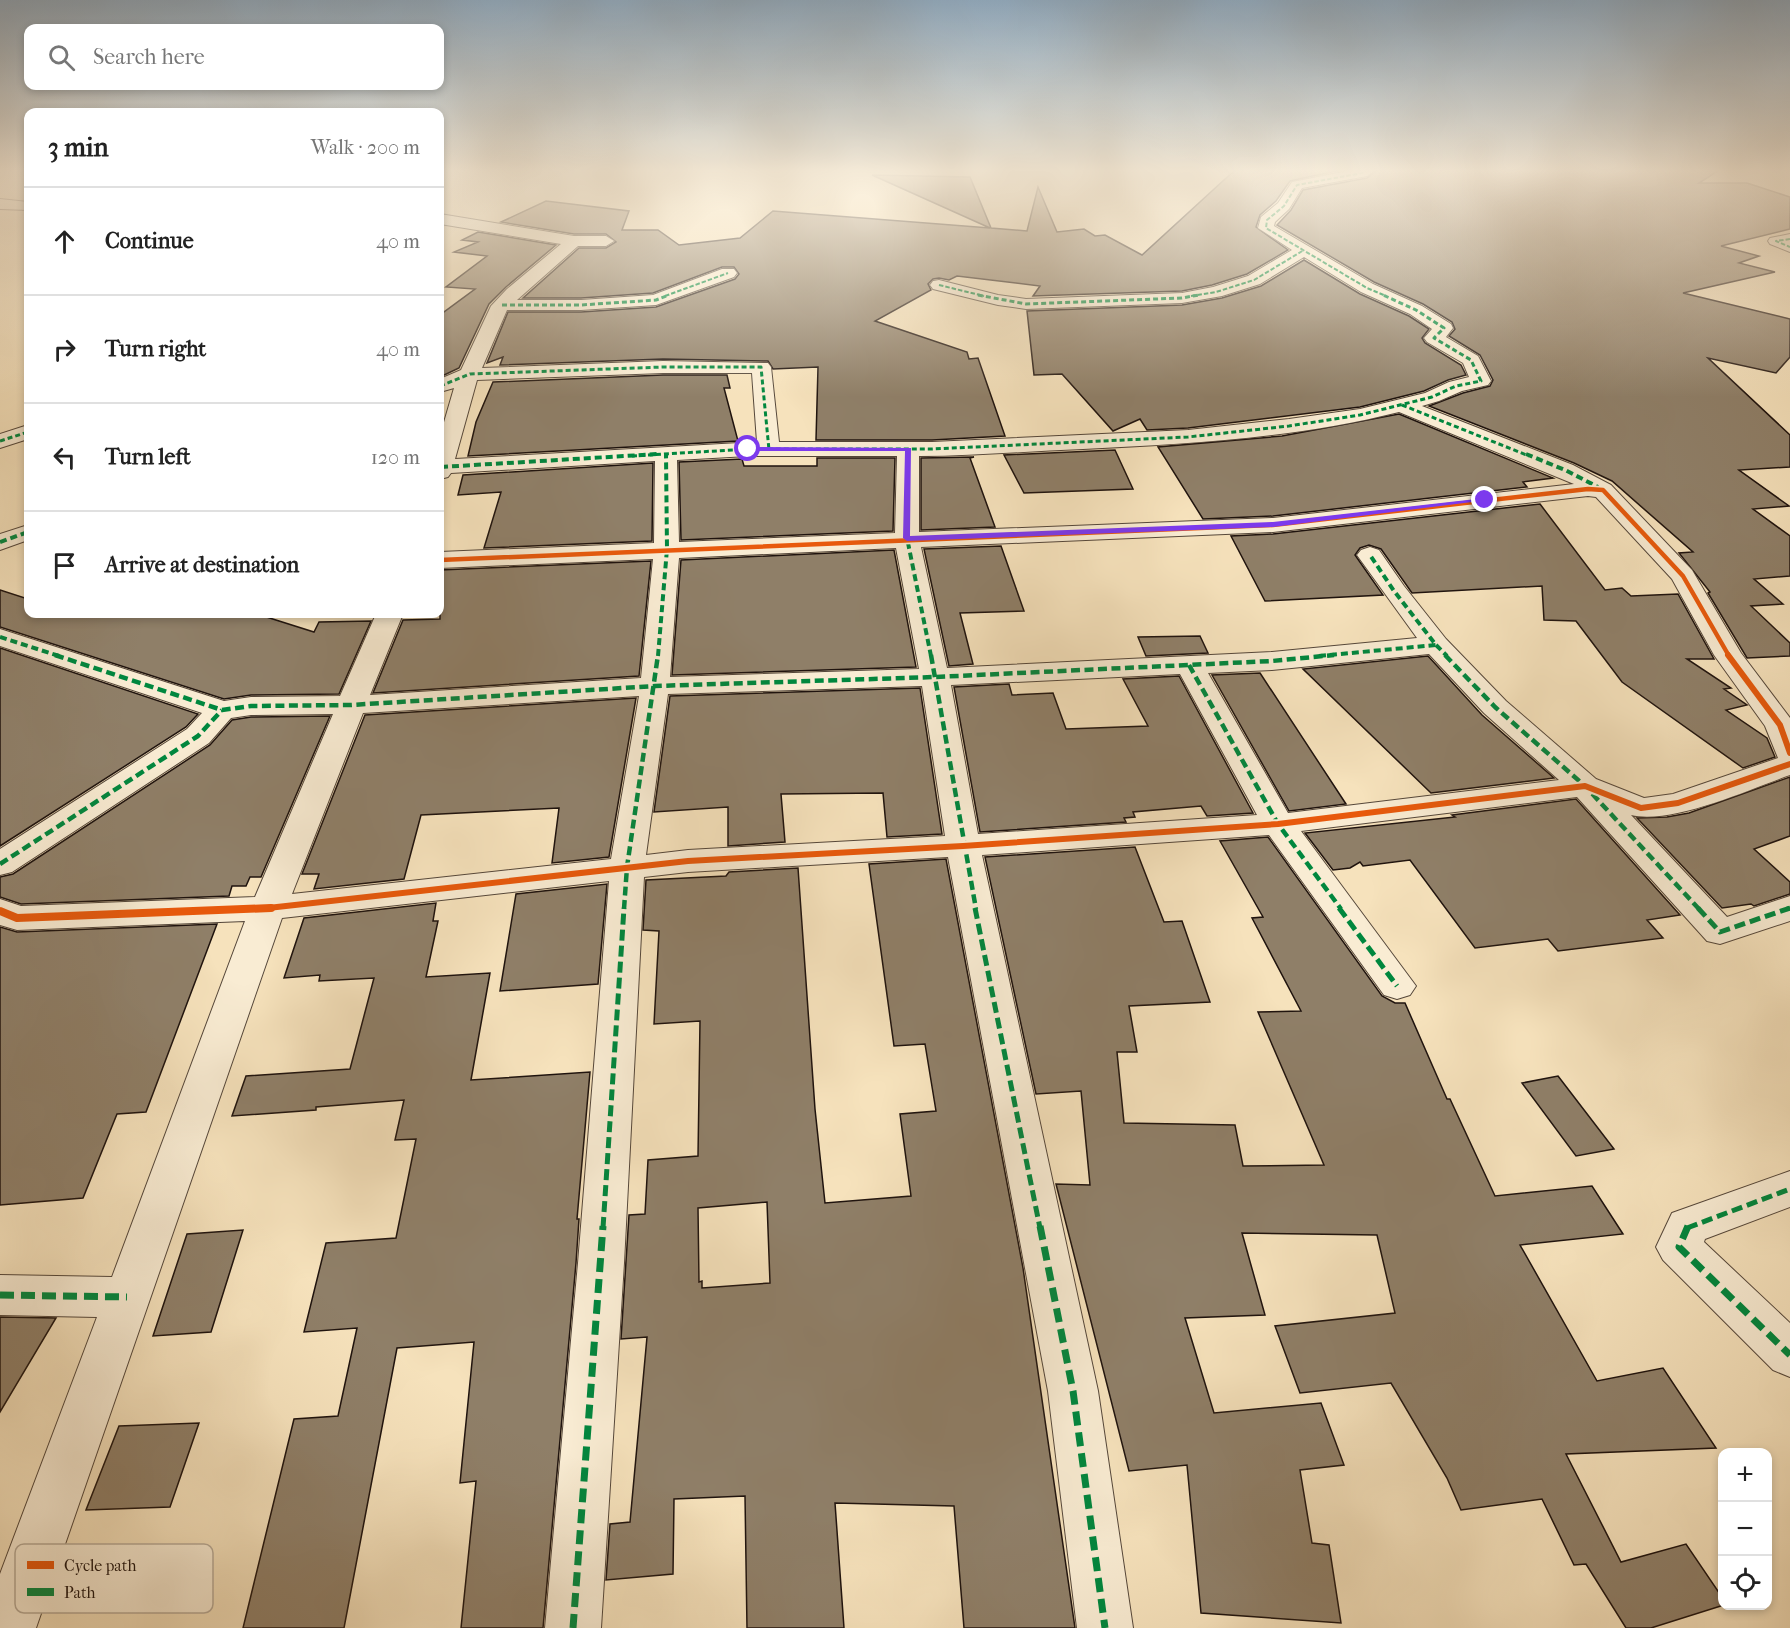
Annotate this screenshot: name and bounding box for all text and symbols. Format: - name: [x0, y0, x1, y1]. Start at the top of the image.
- search box: [24, 24, 444, 90]
- icon: search: [45, 41, 78, 74]
- text: Search here: [93, 44, 205, 70]
- text: 3 min: [48, 132, 109, 163]
- text: Walk · 200 m: [311, 136, 420, 159]
- icon: ahead: [48, 225, 81, 258]
- text: Continue: [105, 228, 194, 254]
- text: 40 m: [376, 230, 420, 253]
- icon: right: [48, 333, 81, 366]
- text: Turn right: [105, 336, 206, 362]
- text: 40 m: [376, 338, 420, 361]
- route start: [734, 435, 760, 461]
- icon: left: [48, 441, 81, 474]
- text: Turn left: [105, 444, 191, 470]
- text: 120 m: [371, 446, 420, 469]
- route end: [1471, 486, 1497, 512]
- icon: arrive: [48, 549, 81, 582]
- text: Arrive at destination: [105, 552, 299, 578]
- map controls: [1718, 1448, 1772, 1610]
- button: +: [1718, 1448, 1772, 1502]
- button: −: [1718, 1502, 1772, 1556]
- legend: [15, 1544, 213, 1613]
- text: Cycle path: [64, 1556, 136, 1575]
- button: locate: [1718, 1556, 1772, 1610]
- text: Path: [64, 1583, 96, 1602]

